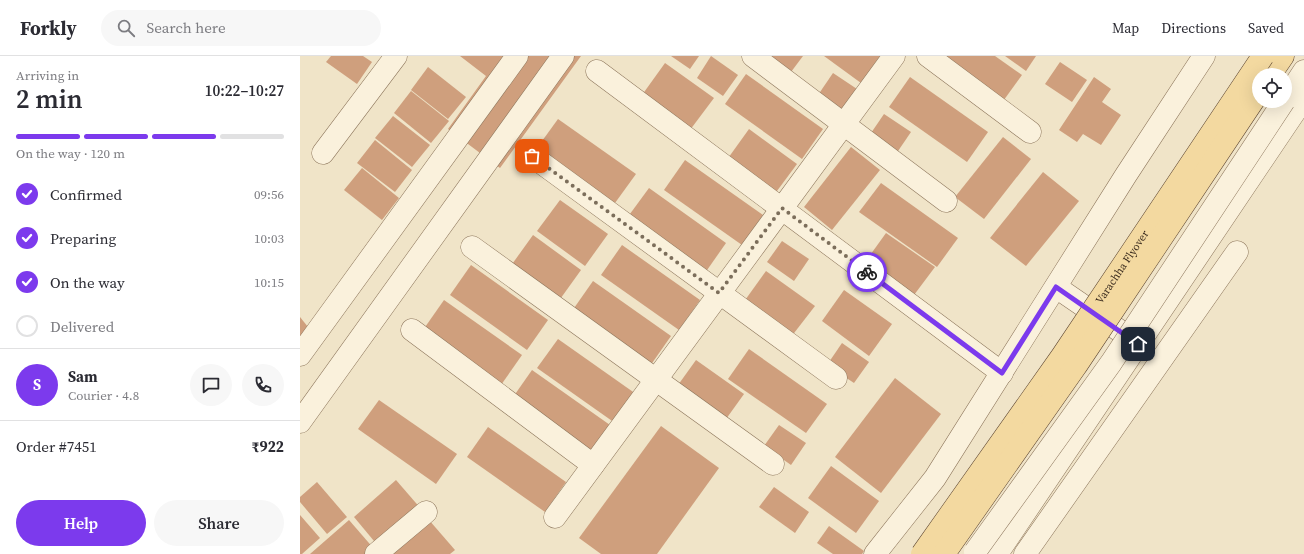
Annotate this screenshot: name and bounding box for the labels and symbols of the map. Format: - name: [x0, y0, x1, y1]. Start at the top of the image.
- pin: [515, 139, 549, 173]
- street label: Varachha Flyover: [1092, 227, 1152, 307]
- courier: [847, 252, 887, 292]
- pin: [1121, 327, 1155, 361]

